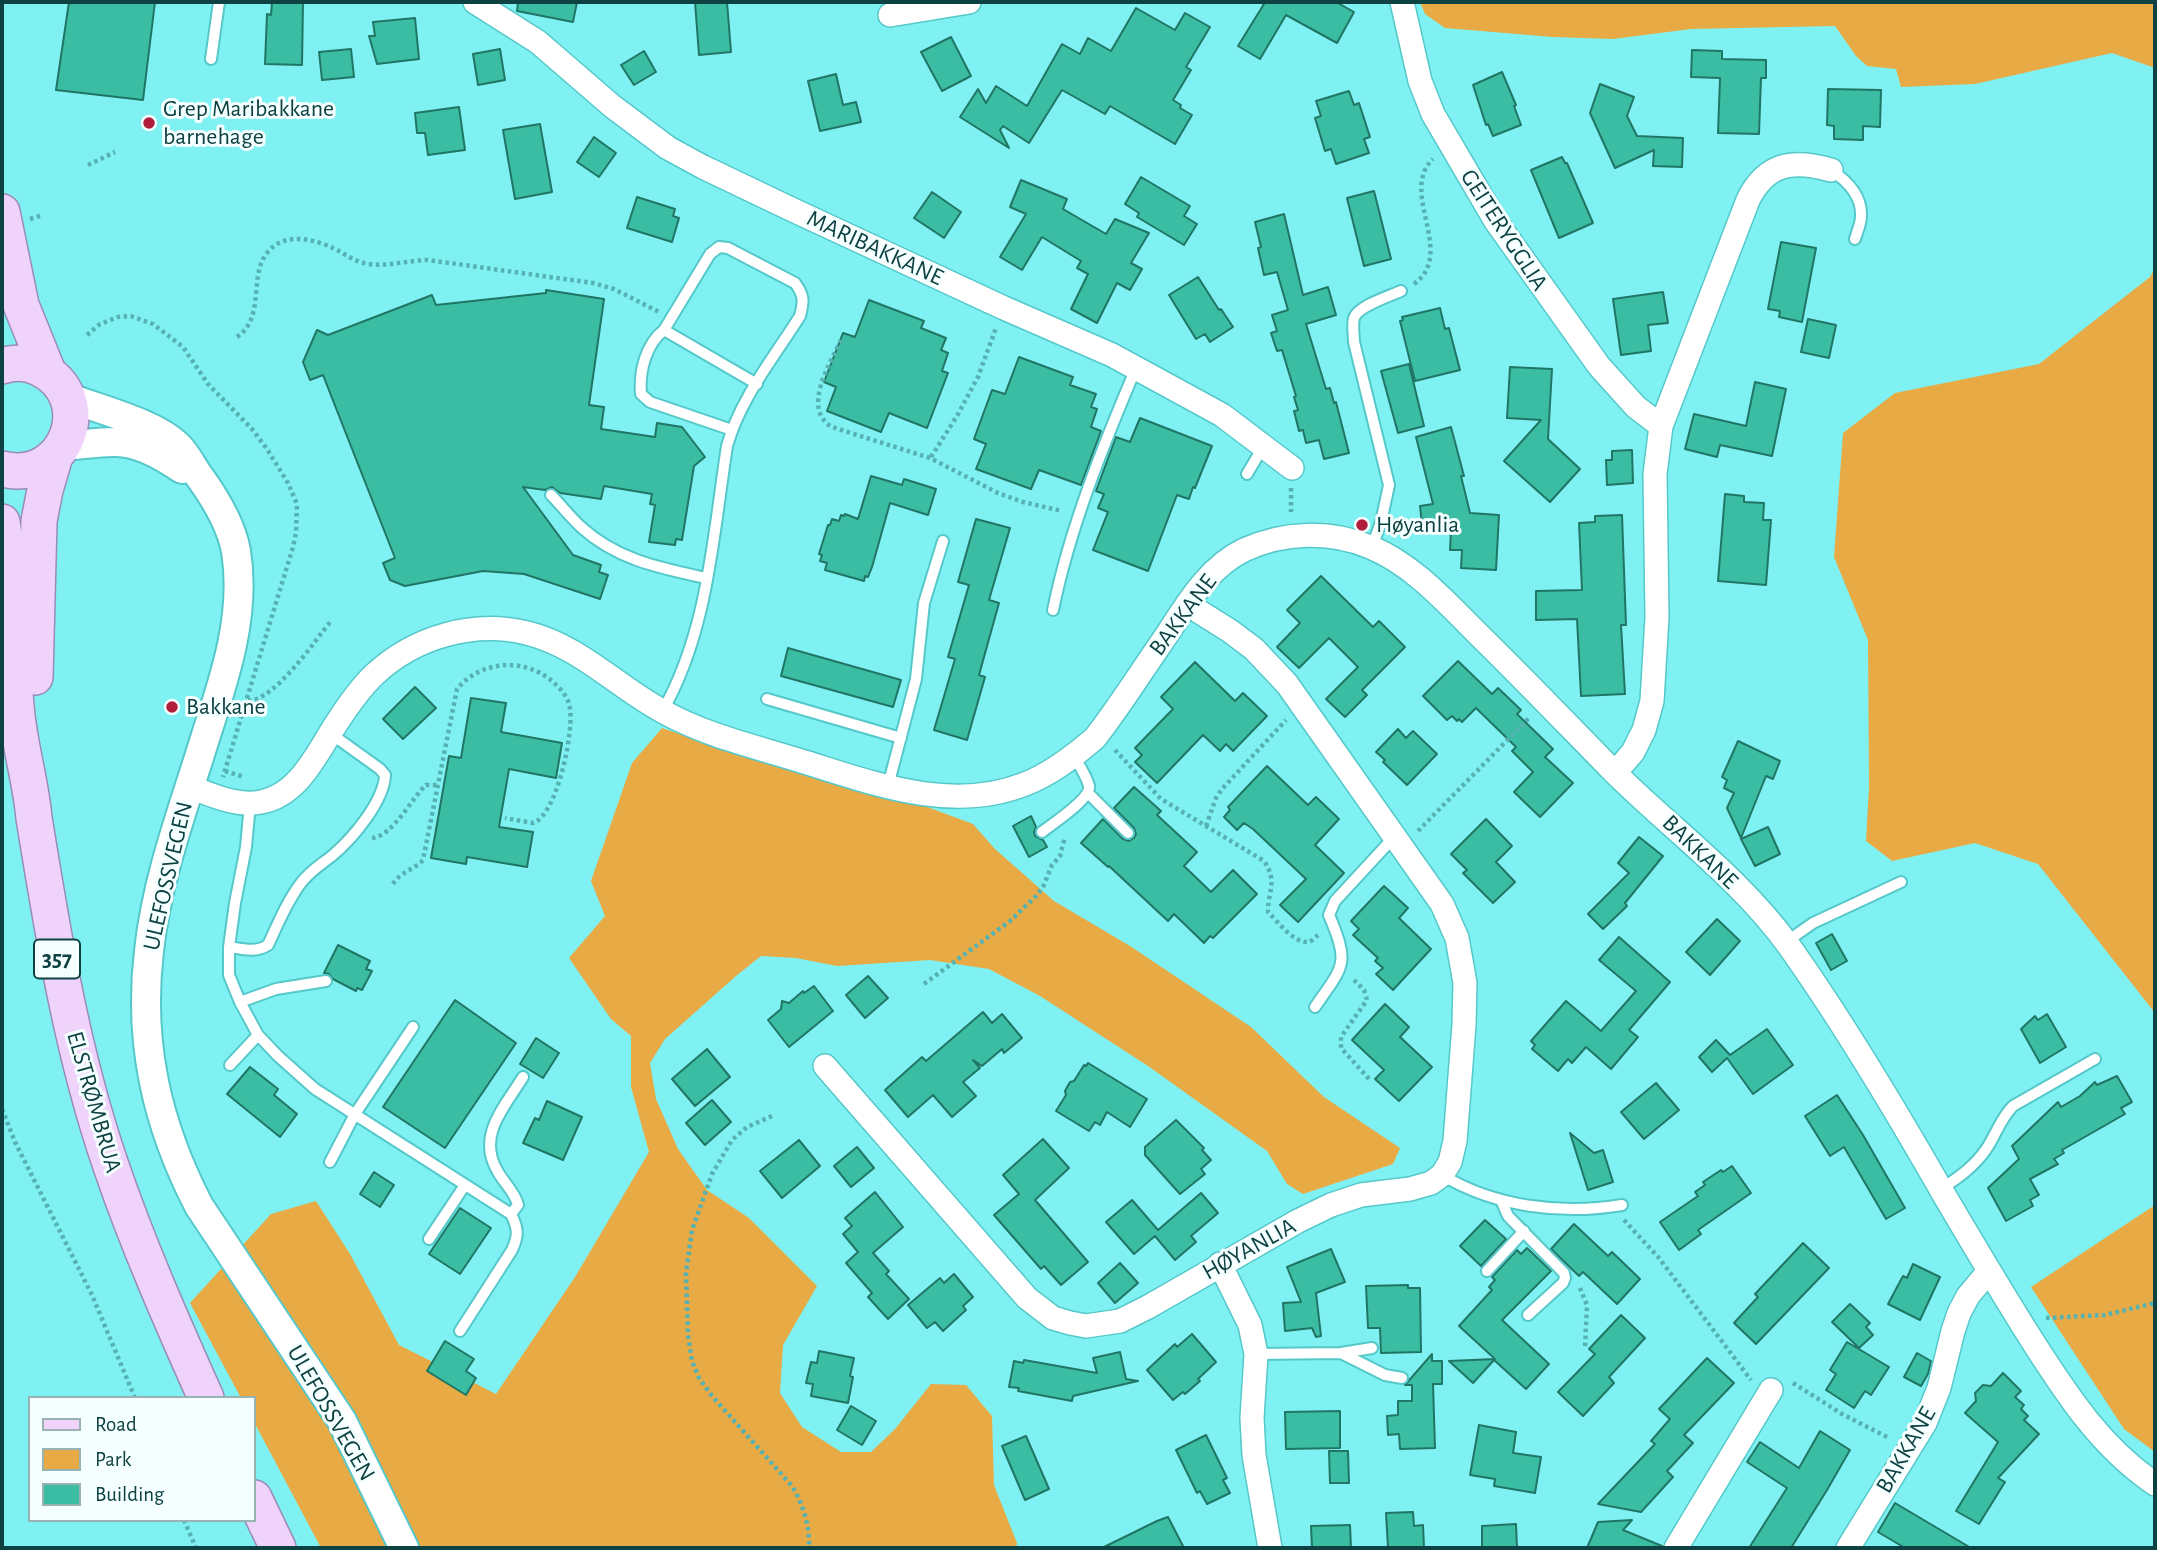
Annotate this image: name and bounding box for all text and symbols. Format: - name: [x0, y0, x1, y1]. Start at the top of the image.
- place label: Grep Maribakkane barnehage: [163, 95, 334, 151]
- marker: Grep Maribakkane barnehage: [141, 115, 157, 131]
- street label: GEITERYGGLIA: [1454, 164, 1554, 296]
- street label: MARIBAKKANE: [802, 204, 948, 292]
- place label: Høyanlia: [1376, 511, 1459, 539]
- marker: Høyanlia: [1354, 517, 1370, 533]
- street label: BAKKANE: [1143, 568, 1223, 662]
- place label: Bakkane: [186, 693, 266, 721]
- marker: Bakkane: [164, 699, 180, 715]
- street label: ULEFOSSVEGEN: [137, 799, 199, 953]
- street label: BAKKANE: [1656, 809, 1744, 895]
- road number: 357: [34, 940, 80, 978]
- street label: ELSTRØMBRUA: [60, 1028, 128, 1176]
- street label: HØYANLIA: [1197, 1212, 1301, 1286]
- street label: ULEFOSSVEGEN: [281, 1340, 381, 1486]
- legend: [28, 1396, 256, 1522]
- street label: BAKKANE: [1870, 1402, 1942, 1498]
- text: Road: [95, 1414, 137, 1435]
- text: Park: [95, 1449, 131, 1470]
- text: Building: [95, 1484, 164, 1505]

